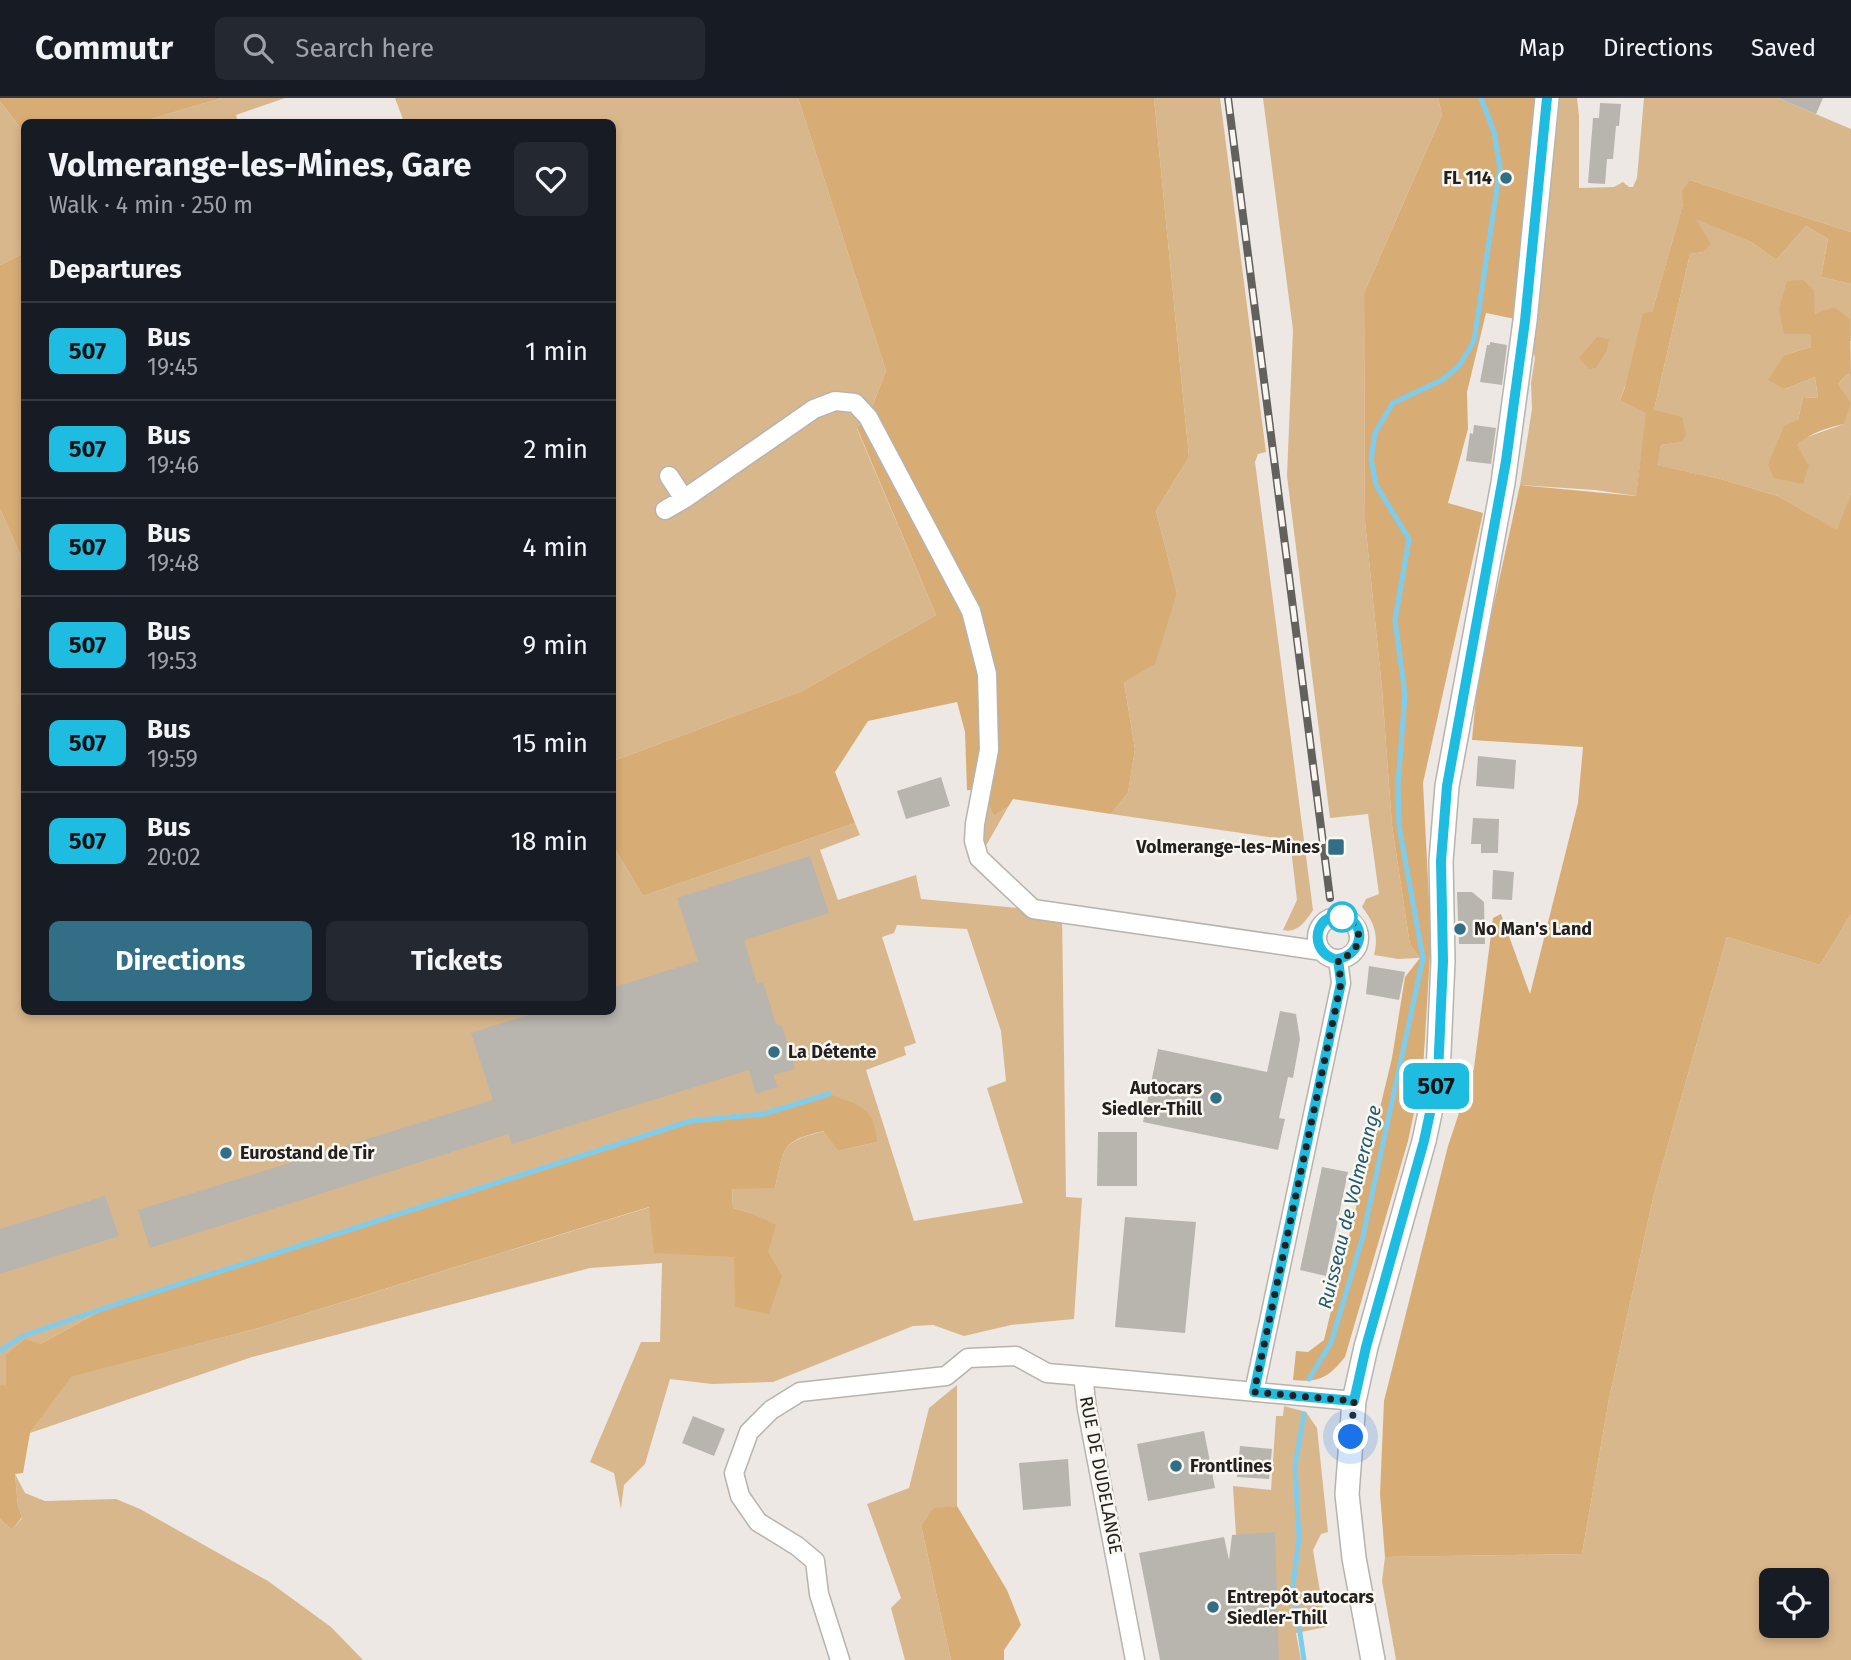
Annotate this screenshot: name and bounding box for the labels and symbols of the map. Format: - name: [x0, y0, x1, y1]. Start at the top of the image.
- place label: FL 114: [1443, 167, 1492, 189]
- marker: FL 114: [1498, 170, 1514, 186]
- place label: Volmerange-les-Mines: [1135, 836, 1320, 858]
- marker: Volmerange-les-Mines: [1326, 837, 1346, 857]
- unlabelled marker: [1327, 902, 1357, 932]
- place label: No Man's Land: [1474, 918, 1592, 940]
- marker: No Man's Land: [1452, 921, 1468, 937]
- place label: La Détente: [788, 1041, 876, 1063]
- marker: La Détente: [766, 1044, 782, 1060]
- line badge: 507: [1396, 1063, 1476, 1109]
- place label: Autocars Siedler-Thill: [1102, 1077, 1203, 1120]
- marker: Autocars Siedler-Thill: [1208, 1090, 1224, 1106]
- water label: Ruisseau de Volmerange: [1313, 1103, 1386, 1311]
- place label: Eurostand de Tir: [240, 1142, 375, 1164]
- marker: Eurostand de Tir: [218, 1145, 234, 1161]
- street label: RUE DE DUDELANGE: [1075, 1394, 1127, 1556]
- your location: [1333, 1419, 1368, 1454]
- place label: Frontlines: [1190, 1455, 1272, 1477]
- marker: Frontlines: [1168, 1458, 1184, 1474]
- place label: Entrepôt autocars Siedler-Thill: [1227, 1586, 1374, 1629]
- marker: Entrepôt autocars Siedler-Thill: [1205, 1599, 1221, 1615]

